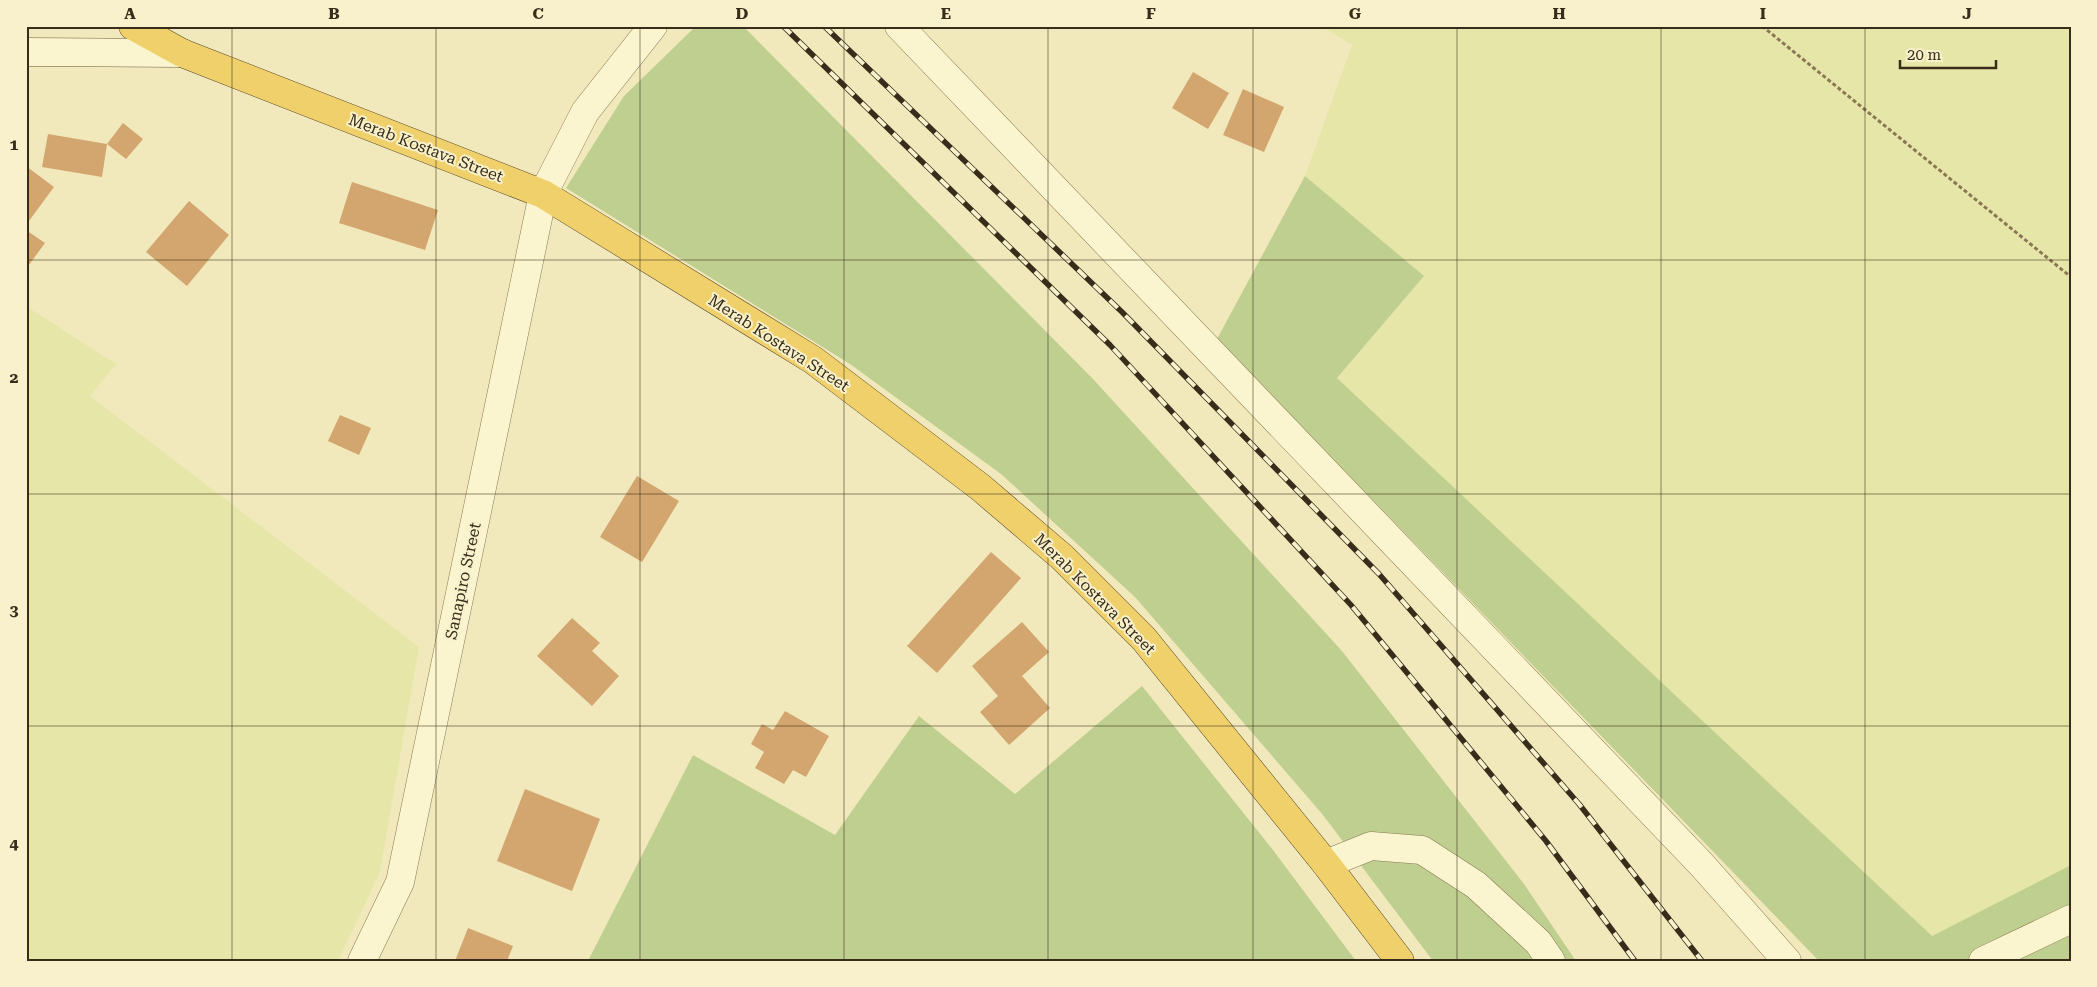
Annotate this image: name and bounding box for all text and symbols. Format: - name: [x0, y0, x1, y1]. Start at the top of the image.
- text: A: [124, 4, 136, 23]
- text: B: [328, 4, 340, 23]
- text: C: [532, 4, 544, 23]
- text: D: [736, 4, 749, 23]
- text: E: [941, 4, 951, 23]
- text: F: [1146, 4, 1156, 23]
- text: G: [1349, 4, 1362, 23]
- text: H: [1552, 4, 1566, 23]
- text: I: [1760, 4, 1766, 23]
- text: J: [1962, 4, 1972, 23]
- scale bar: [1900, 38, 1996, 70]
- text: 20 m: [1907, 46, 1942, 64]
- street label: Merab Kostava Street: [346, 110, 506, 186]
- text: 1: [10, 135, 19, 154]
- street label: Merab Kostava Street: [705, 290, 853, 396]
- text: 2: [10, 368, 19, 387]
- street label: Sanapiro Street: [441, 521, 485, 641]
- street label: Merab Kostava Street: [1030, 529, 1160, 659]
- text: 3: [10, 601, 19, 620]
- text: 4: [10, 834, 19, 853]

